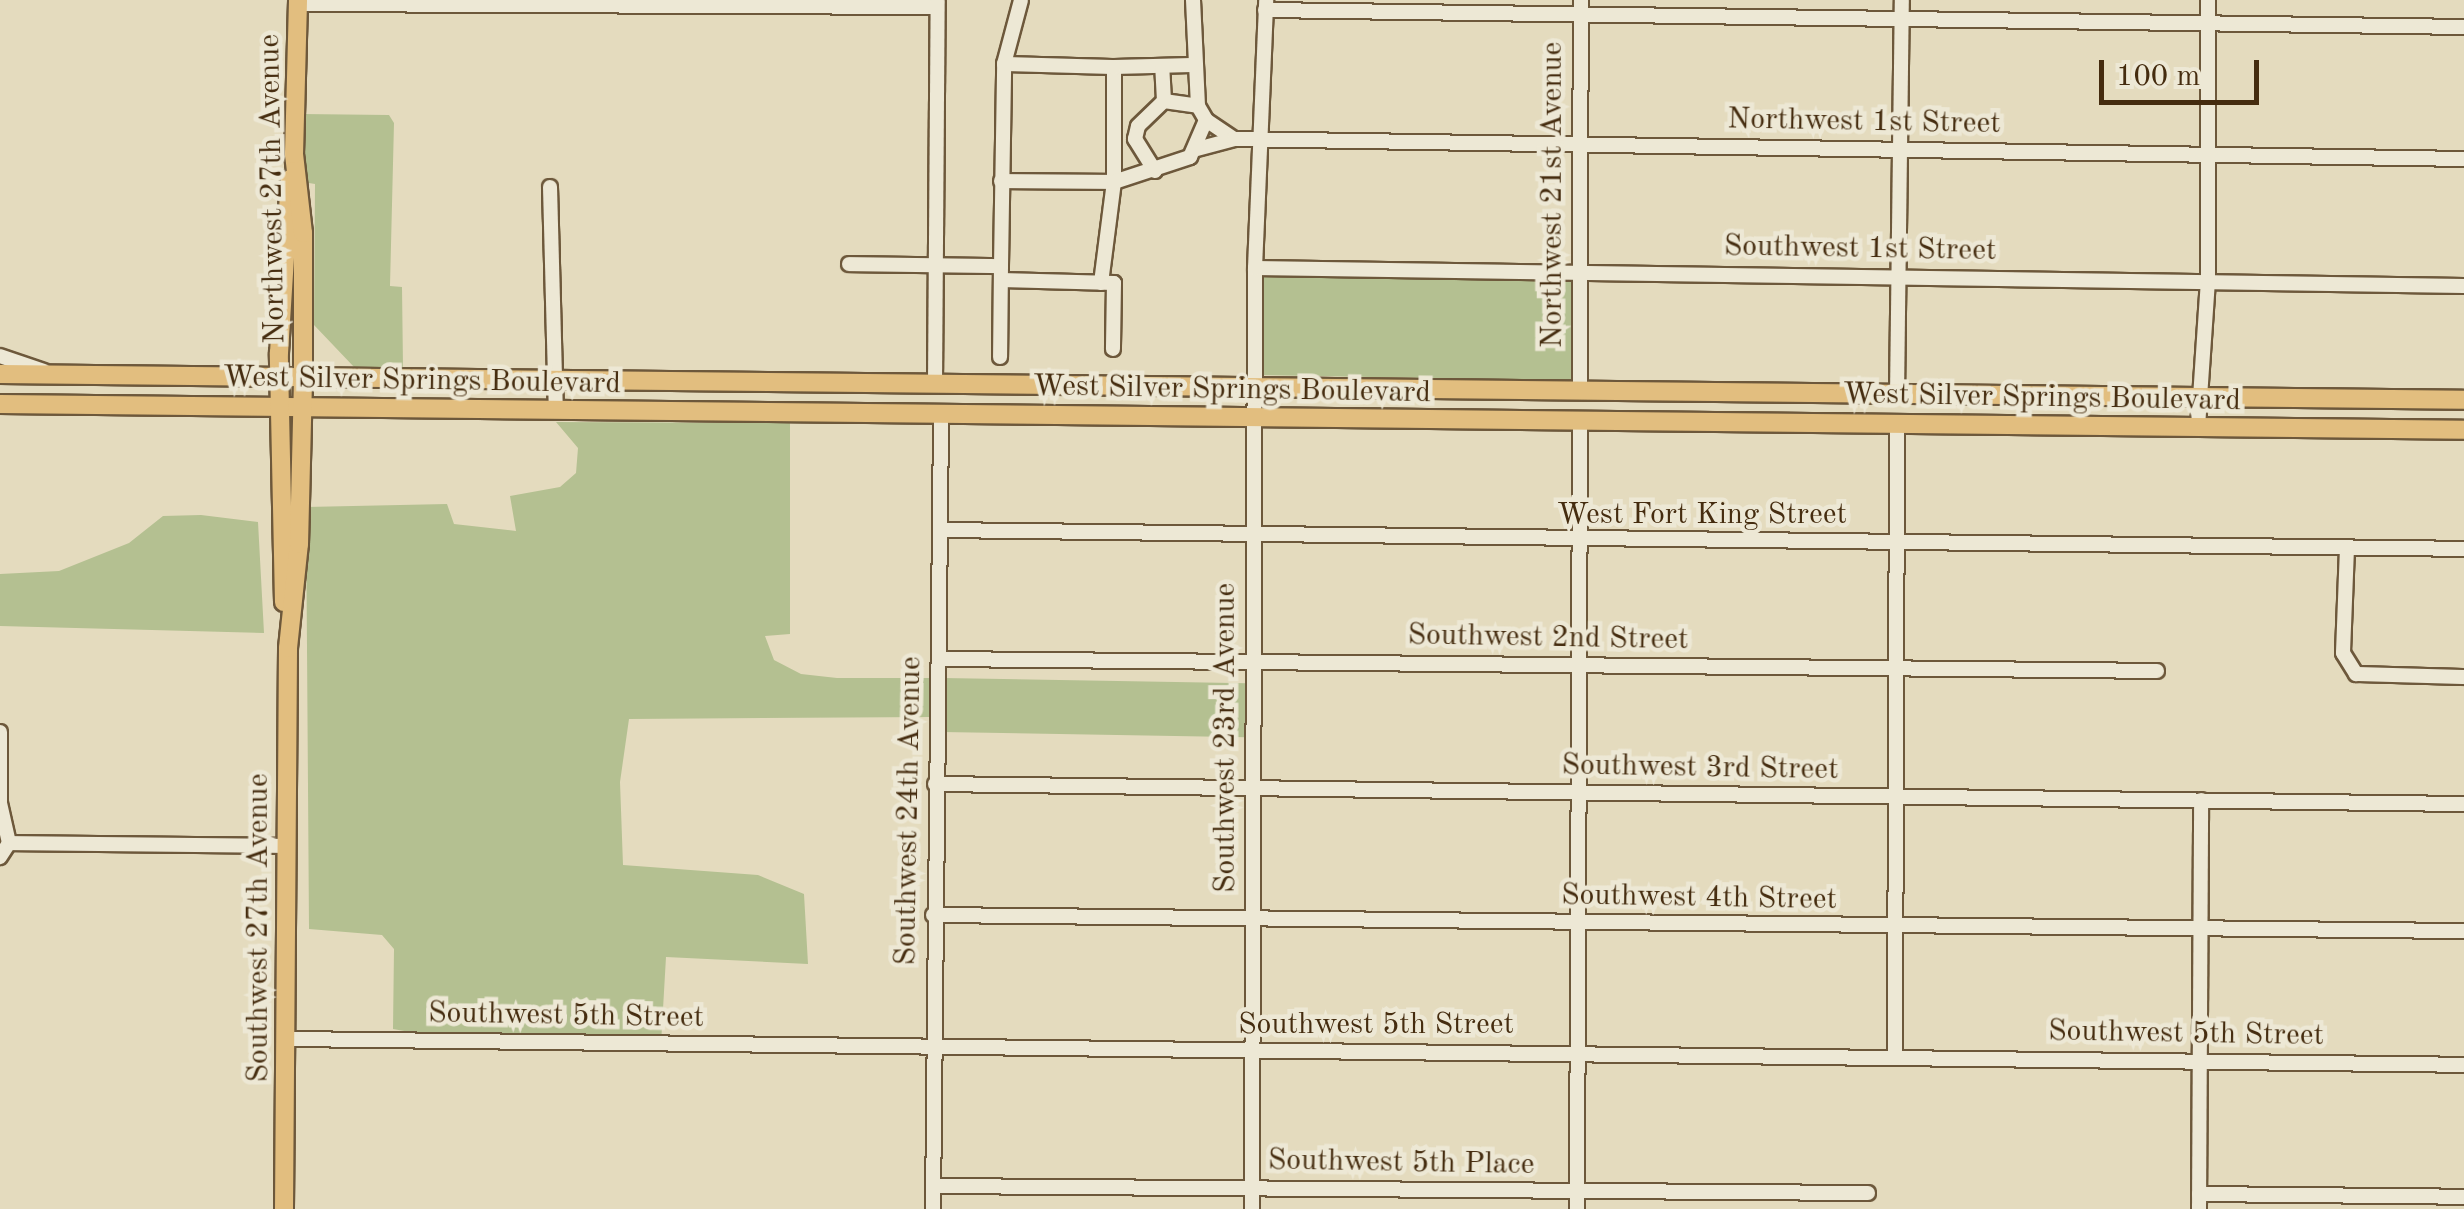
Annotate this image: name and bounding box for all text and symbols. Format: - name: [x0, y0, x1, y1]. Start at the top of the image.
- street label: Northwest 27th Avenue: [252, 34, 294, 344]
- scale bar: [2104, 40, 2264, 102]
- street label: Northwest 21st Avenue: [1535, 42, 1571, 348]
- text: 100 m: [2116, 62, 2200, 92]
- street label: Northwest 1st Street: [1727, 102, 2001, 142]
- street label: Southwest 1st Street: [1723, 229, 1997, 269]
- street label: West Silver Springs Boulevard: [223, 360, 621, 402]
- street label: West Silver Springs Boulevard: [1033, 369, 1431, 411]
- street label: West Silver Springs Boulevard: [1843, 377, 2241, 419]
- street label: West Fort King Street: [1557, 497, 1847, 533]
- street label: Southwest 23rd Avenue: [1208, 583, 1244, 893]
- street label: Southwest 2nd Street: [1407, 618, 1689, 658]
- street label: Southwest 24th Avenue: [888, 656, 930, 966]
- street label: Southwest 3rd Street: [1561, 748, 1839, 788]
- street label: Southwest 27th Avenue: [241, 773, 277, 1083]
- street label: Southwest 4th Street: [1561, 878, 1837, 918]
- street label: Southwest 5th Street: [428, 996, 704, 1036]
- street label: Southwest 5th Street: [1238, 1007, 1514, 1043]
- street label: Southwest 5th Street: [2048, 1014, 2324, 1054]
- street label: Southwest 5th Place: [1267, 1143, 1535, 1183]

